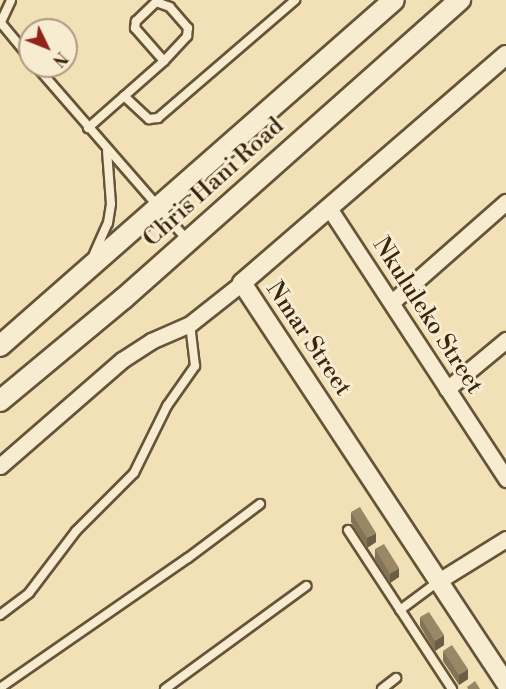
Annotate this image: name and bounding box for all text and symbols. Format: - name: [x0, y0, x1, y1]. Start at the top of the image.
- north arrow: [18, 18, 78, 78]
- text: N: [48, 47, 71, 70]
- street label: Chris Hani Road: [138, 112, 290, 254]
- street label: Nkululeko Street: [366, 232, 488, 400]
- street label: Nmar Street: [259, 276, 357, 402]

